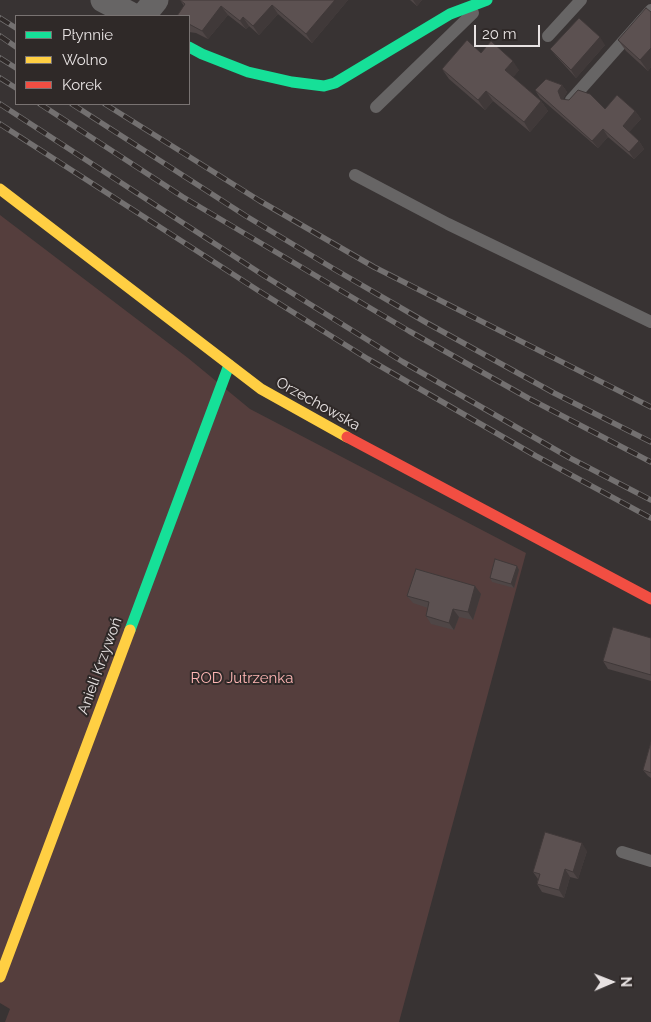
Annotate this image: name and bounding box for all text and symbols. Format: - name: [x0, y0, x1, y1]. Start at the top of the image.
- legend: [15, 15, 190, 105]
- scale bar: [476, 15, 542, 47]
- text: 20 m: [482, 25, 517, 43]
- text: Płynnie: [62, 26, 113, 44]
- text: Wolno: [62, 51, 107, 69]
- text: Korek: [62, 76, 102, 94]
- street label: Orzechowska: [273, 373, 363, 435]
- street label: Anieli Krzywoń: [74, 615, 126, 717]
- park label: ROD Jutrzenka: [191, 669, 293, 687]
- north arrow: [586, 957, 636, 1007]
- text: N: [618, 976, 634, 987]

